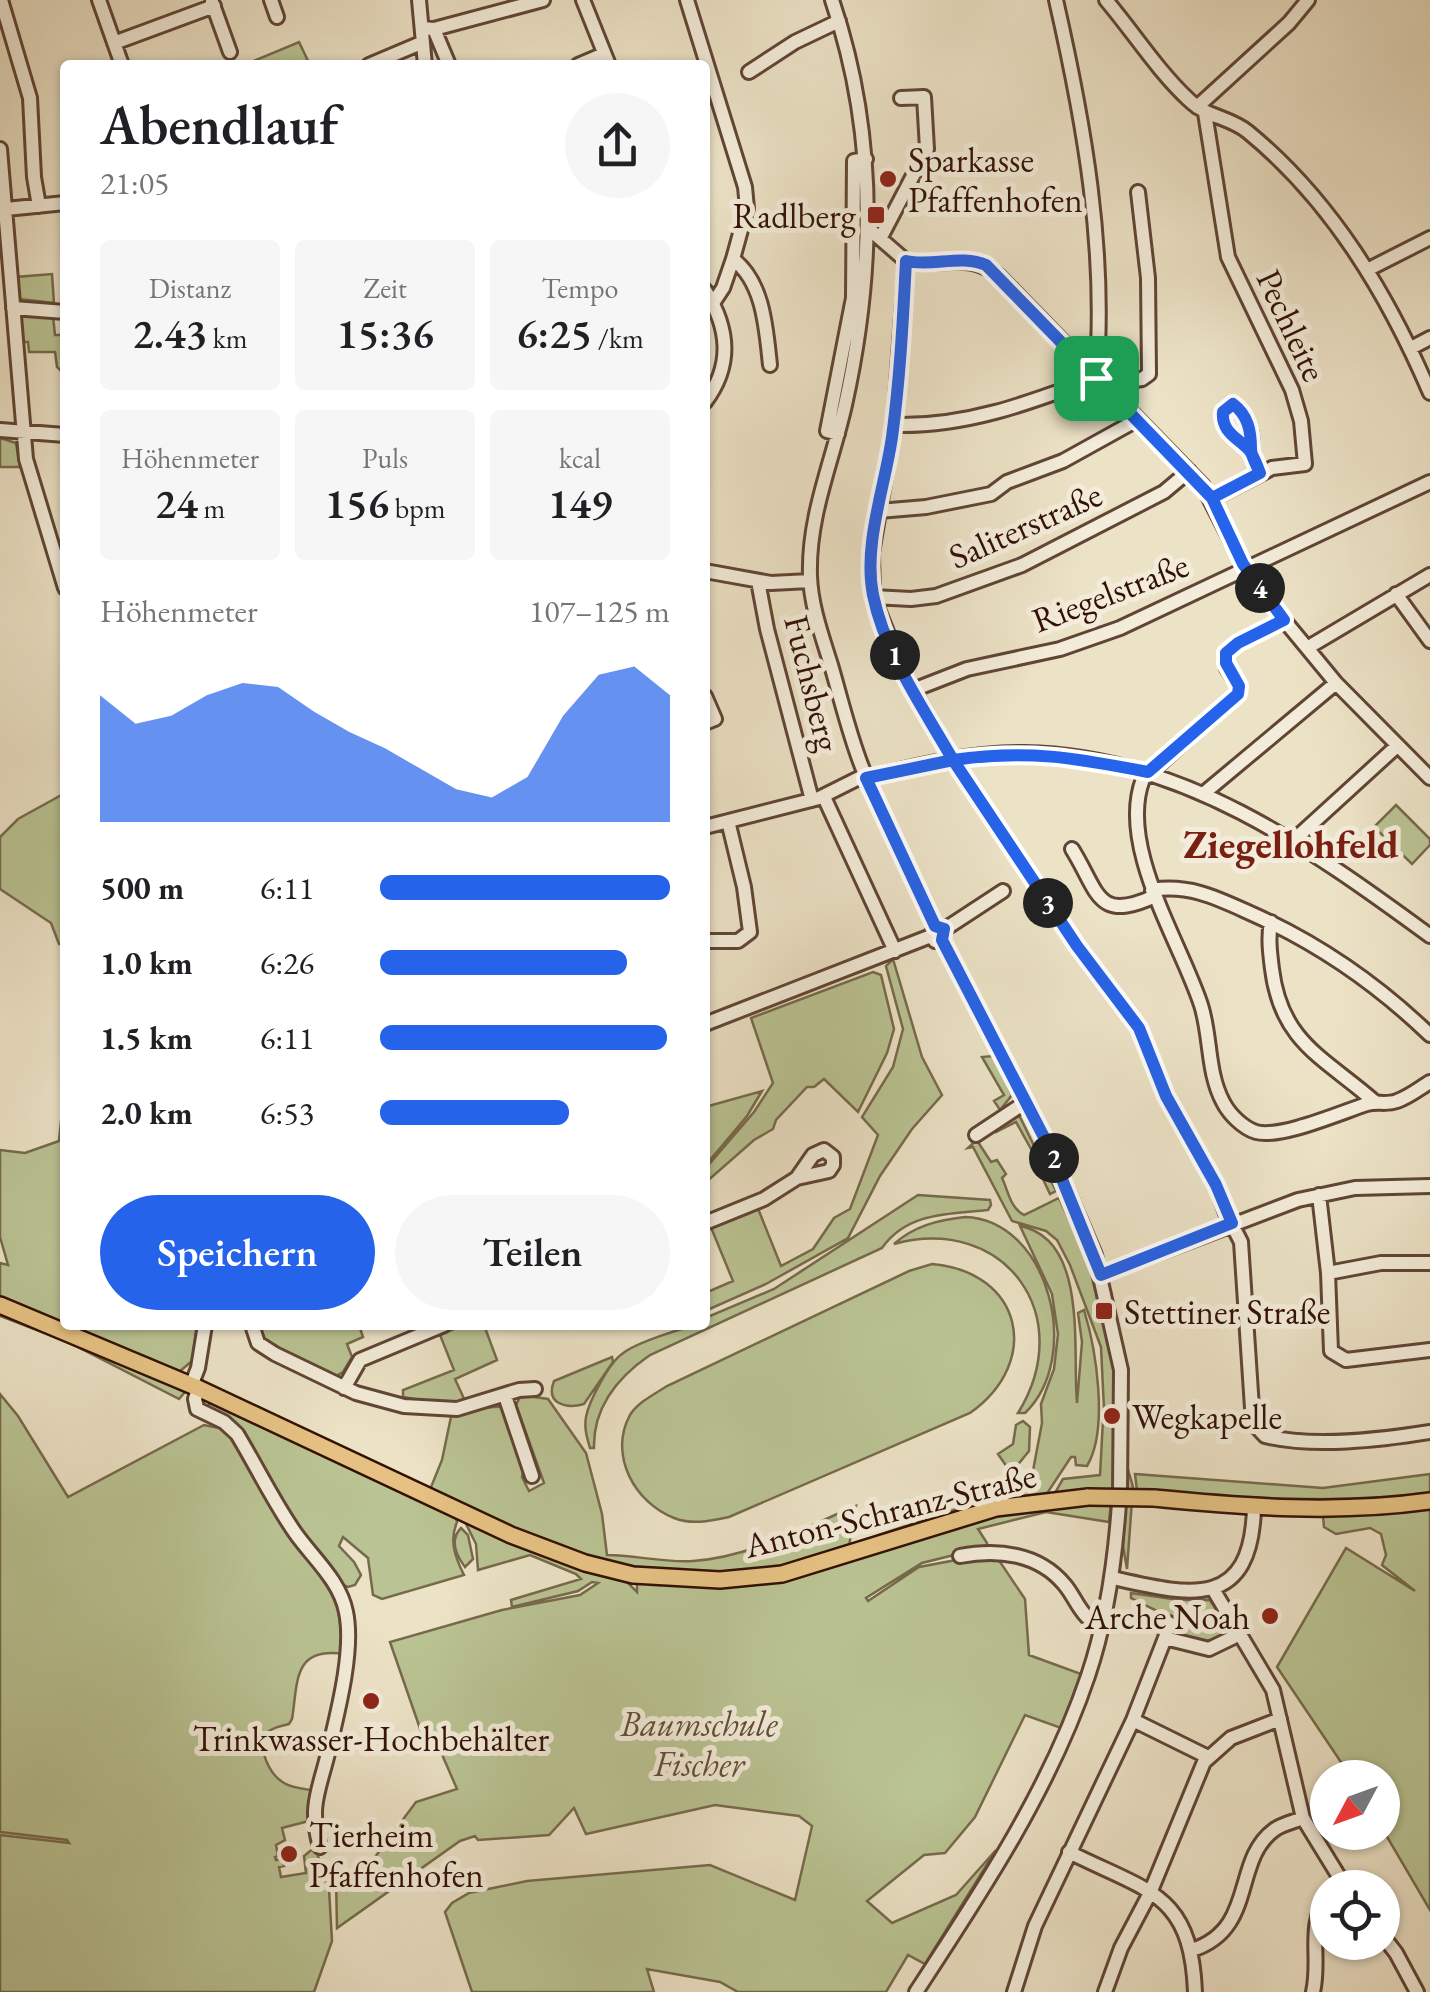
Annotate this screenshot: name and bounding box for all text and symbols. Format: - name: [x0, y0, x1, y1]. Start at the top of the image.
- text: Abendlauf: [100, 89, 338, 160]
- button: share: [565, 93, 670, 198]
- place label: Sparkasse Pfaffenhofen: [908, 137, 1083, 222]
- text: 21:05: [100, 162, 169, 204]
- marker: Sparkasse Pfaffenhofen: [877, 168, 899, 190]
- place label: Radlberg: [732, 193, 857, 238]
- marker: Radlberg: [865, 204, 887, 226]
- street label: Pechleite: [1247, 262, 1337, 388]
- text: Distanz: [149, 270, 231, 306]
- text: Zeit: [363, 270, 407, 306]
- text: Tempo: [542, 270, 618, 306]
- text: 2.43: [132, 306, 207, 361]
- text: 15:36: [336, 306, 434, 361]
- text: 6:25: [516, 306, 592, 361]
- text: km: [207, 320, 248, 356]
- text: /km: [592, 320, 644, 356]
- pin: [1054, 336, 1139, 421]
- icon: arrive: [1069, 351, 1124, 406]
- text: Höhenmeter: [121, 440, 259, 476]
- text: Puls: [362, 440, 408, 476]
- text: kcal: [559, 440, 601, 476]
- street label: Saliterstraße: [941, 471, 1109, 579]
- text: 24: [155, 476, 198, 531]
- text: 156: [325, 476, 389, 531]
- text: 149: [548, 476, 612, 531]
- text: m: [198, 490, 225, 526]
- text: bpm: [389, 490, 445, 526]
- street label: Riegelstraße: [1026, 542, 1194, 642]
- pin: 4: [1235, 563, 1285, 613]
- text: 4: [1253, 570, 1267, 606]
- text: Höhenmeter: [100, 590, 258, 632]
- text: 107–125 m: [529, 590, 670, 632]
- street label: Fuchsberg: [774, 610, 852, 756]
- pin: 1: [870, 630, 920, 680]
- text: 1: [888, 637, 902, 673]
- district label: Ziegellohfeld: [1183, 818, 1399, 870]
- text: 500 m: [100, 867, 184, 909]
- text: 6:11: [260, 867, 314, 909]
- pin: 3: [1023, 878, 1073, 928]
- text: 3: [1041, 885, 1055, 921]
- text: 1.0 km: [100, 942, 193, 984]
- text: 6:26: [260, 942, 314, 984]
- text: 1.5 km: [100, 1017, 193, 1059]
- text: 6:11: [260, 1017, 314, 1059]
- text: 2.0 km: [100, 1092, 193, 1134]
- text: 6:53: [260, 1092, 314, 1134]
- pin: 2: [1029, 1133, 1079, 1183]
- text: 2: [1047, 1140, 1061, 1176]
- button: Speichern: [100, 1195, 375, 1310]
- button: Teilen: [395, 1195, 670, 1310]
- place label: Stettiner Straße: [1124, 1289, 1331, 1334]
- marker: Stettiner Straße: [1093, 1300, 1115, 1322]
- place label: Wegkapelle: [1132, 1394, 1282, 1439]
- marker: Wegkapelle: [1101, 1405, 1123, 1427]
- street label: Anton-Schranz-Straße: [739, 1452, 1040, 1568]
- place label: Arche Noah: [1084, 1594, 1250, 1639]
- marker: Arche Noah: [1259, 1605, 1281, 1627]
- marker: Trinkwasser-Hochbehälter: [360, 1690, 382, 1712]
- park label: Baumschule Fischer: [619, 1701, 779, 1786]
- place label: Trinkwasser-Hochbehälter: [193, 1716, 550, 1761]
- north arrow: [1310, 1760, 1400, 1850]
- map controls: [1310, 1760, 1400, 1960]
- place label: Tierheim Pfaffenhofen: [309, 1812, 484, 1897]
- marker: Tierheim Pfaffenhofen: [278, 1843, 300, 1865]
- button: locate: [1310, 1870, 1400, 1960]

